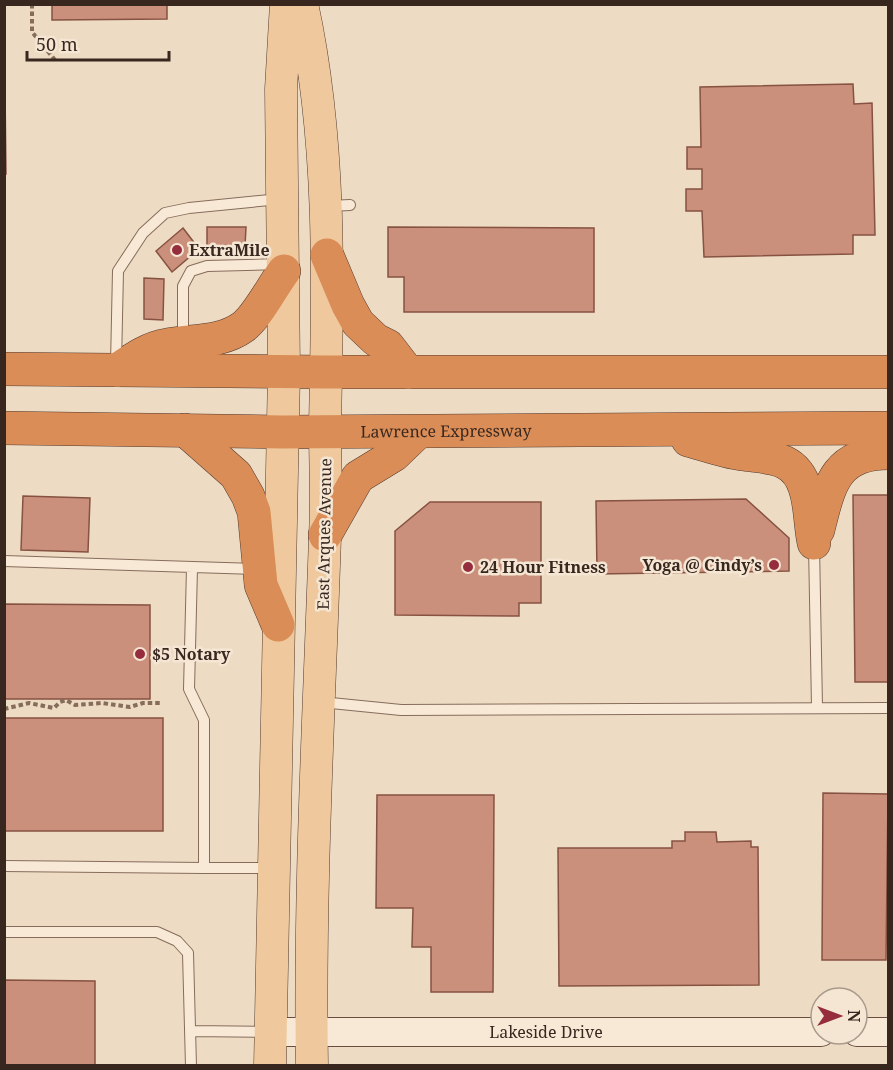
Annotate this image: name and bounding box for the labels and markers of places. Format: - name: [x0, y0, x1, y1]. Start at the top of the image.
- place label: ExtraMile: [189, 239, 270, 261]
- marker: ExtraMile: [170, 243, 184, 257]
- place label: Yoga @ Cindy’s: [643, 554, 762, 576]
- place label: 24 Hour Fitness: [480, 556, 606, 578]
- marker: Yoga @ Cindy’s: [767, 558, 781, 572]
- marker: 24 Hour Fitness: [461, 560, 475, 574]
- place label: $5 Notary: [152, 643, 231, 665]
- marker: $5 Notary: [133, 647, 147, 661]

